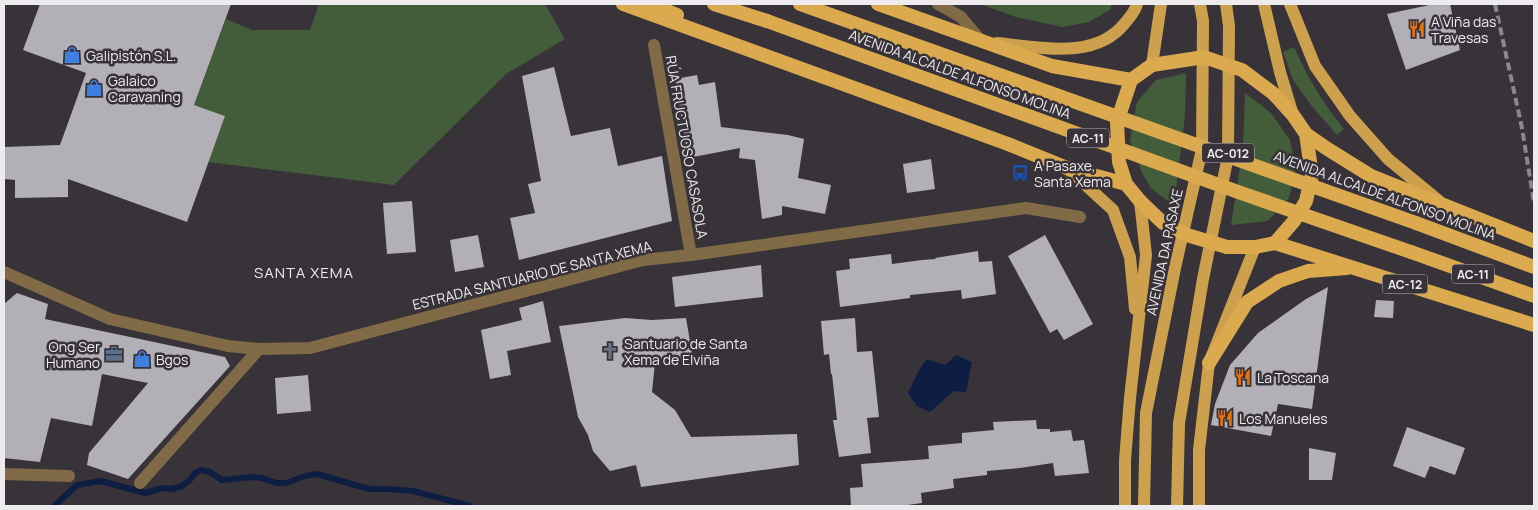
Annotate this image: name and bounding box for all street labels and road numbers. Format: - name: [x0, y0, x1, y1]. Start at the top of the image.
- street label: AVENIDA ALCALDE ALFONSO MOLINA: [846, 25, 1074, 123]
- street label: RÚA FRUCTUOSO CASASOLA: [662, 54, 713, 240]
- road number: AC-11: [1067, 128, 1109, 148]
- road number: AC-012: [1202, 144, 1254, 162]
- street label: AVENIDA ALCALDE ALFONSO MOLINA: [1271, 146, 1499, 244]
- street label: AVENIDA DA PASAXE: [1141, 187, 1187, 317]
- street label: ESTRADA SANTUARIO DE SANTA XEMA: [410, 236, 654, 314]
- road number: AC-11: [1452, 264, 1494, 284]
- road number: AC-12: [1382, 274, 1428, 294]

